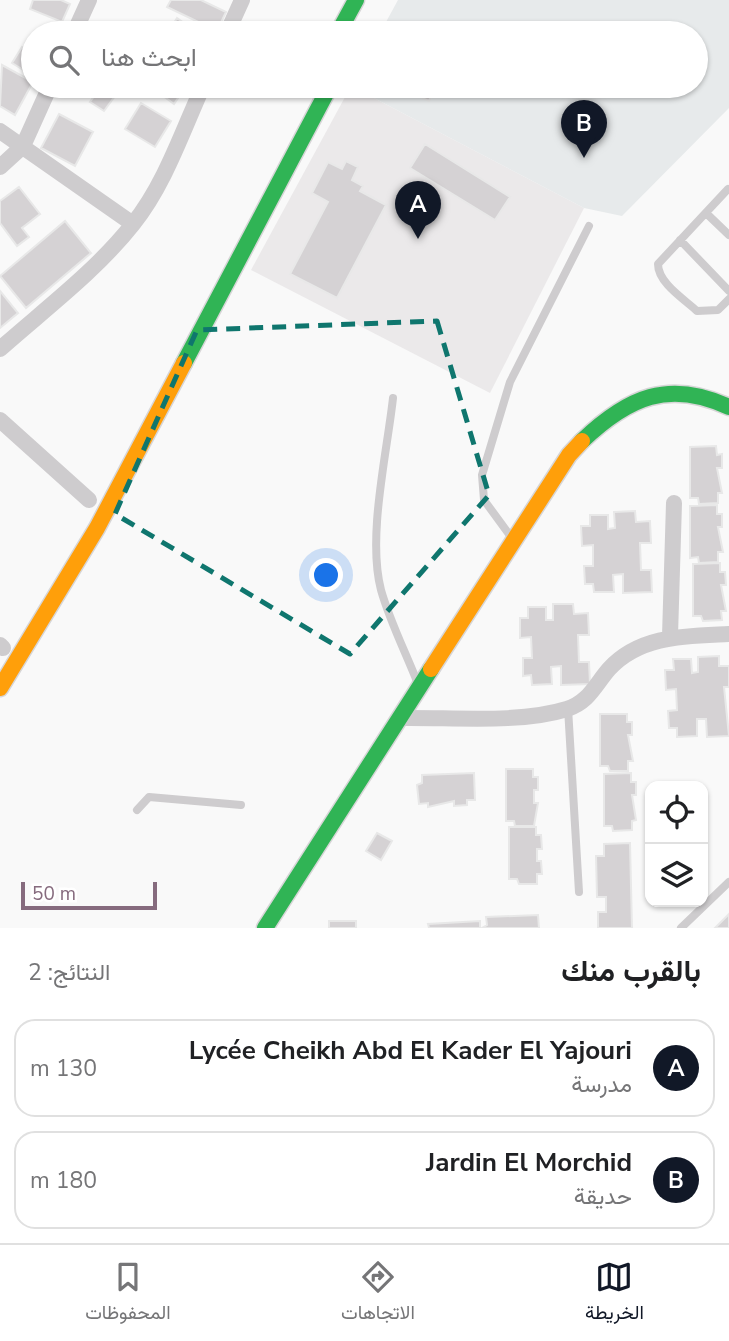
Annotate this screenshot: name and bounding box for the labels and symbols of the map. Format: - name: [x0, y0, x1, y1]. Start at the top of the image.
- pin: B: [561, 100, 607, 158]
- pin: A: [395, 181, 441, 239]
- your location: [309, 558, 343, 592]
- scale bar: [21, 879, 158, 911]

